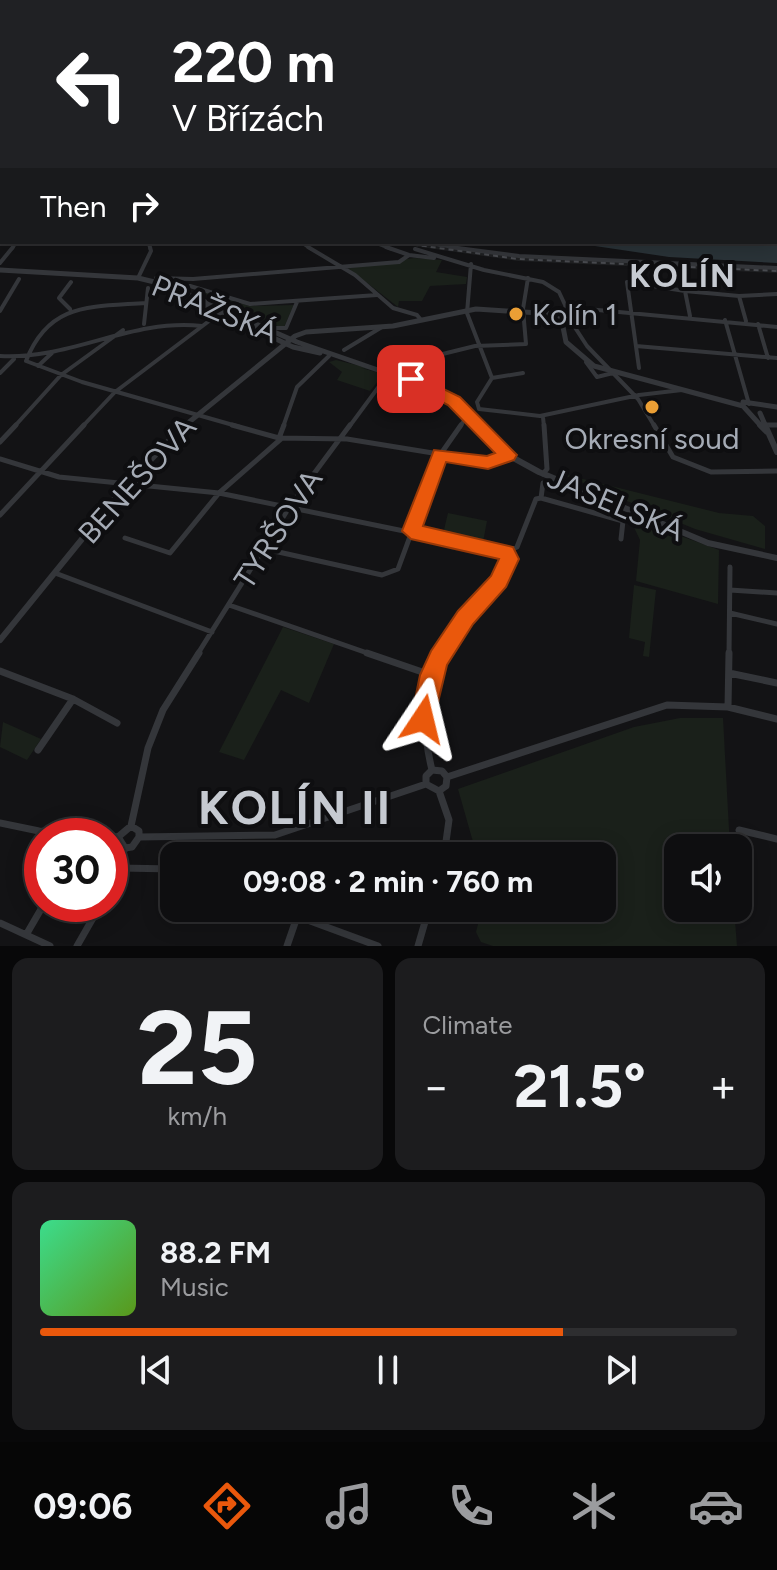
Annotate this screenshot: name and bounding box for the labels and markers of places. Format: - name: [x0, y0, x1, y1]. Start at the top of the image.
- place label: Kolín 1: [532, 296, 618, 333]
- marker: Kolín 1: [507, 305, 525, 323]
- pin: [377, 345, 445, 413]
- marker: Okresní soud: [643, 398, 661, 416]
- place label: Okresní soud: [564, 420, 740, 457]

